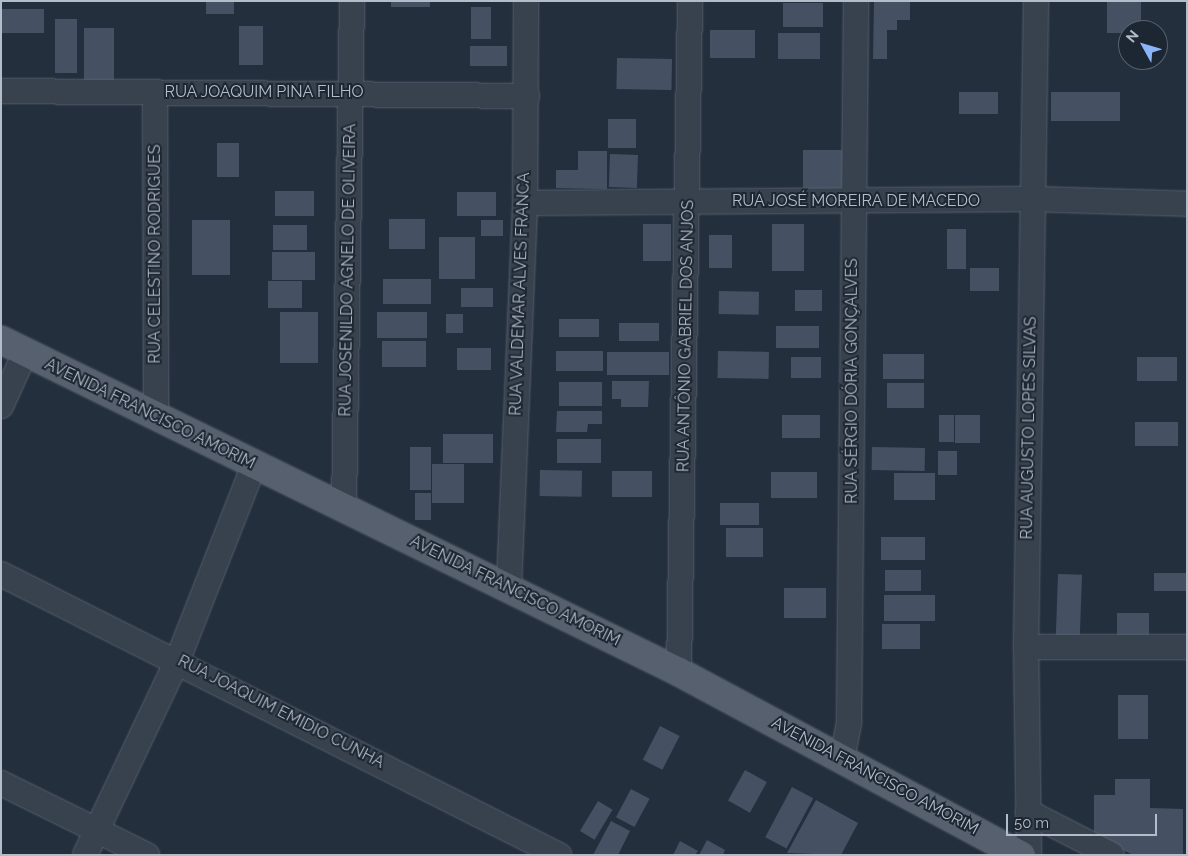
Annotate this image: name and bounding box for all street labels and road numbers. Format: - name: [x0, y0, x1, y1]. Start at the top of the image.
- street label: RUA JOAQUIM PINA FILHO: [164, 82, 364, 102]
- street label: RUA JOSENILDO AGNELO DE OLIVEIRA: [336, 123, 360, 417]
- street label: RUA CELESTINO RODRIGUES: [145, 144, 165, 364]
- street label: RUA VALDEMAR ALVES FRANCA: [506, 171, 534, 417]
- street label: RUA JOSÉ MOREIRA DE MACEDO: [731, 191, 981, 211]
- street label: RUA ANTÔNIO GABRIEL DOS ANJOS: [674, 199, 698, 473]
- street label: RUA SÉRGIO DÓRIA GONÇALVES: [842, 258, 862, 504]
- street label: RUA AUGUSTO LOPES SILVAS: [1017, 316, 1041, 540]
- street label: AVENIDA FRANCISCO AMORIM: [41, 354, 259, 474]
- street label: AVENIDA FRANCISCO AMORIM: [406, 531, 624, 651]
- street label: RUA JOAQUIM EMIDIO CUNHA: [174, 651, 388, 773]
- street label: AVENIDA FRANCISCO AMORIM: [768, 713, 982, 839]

